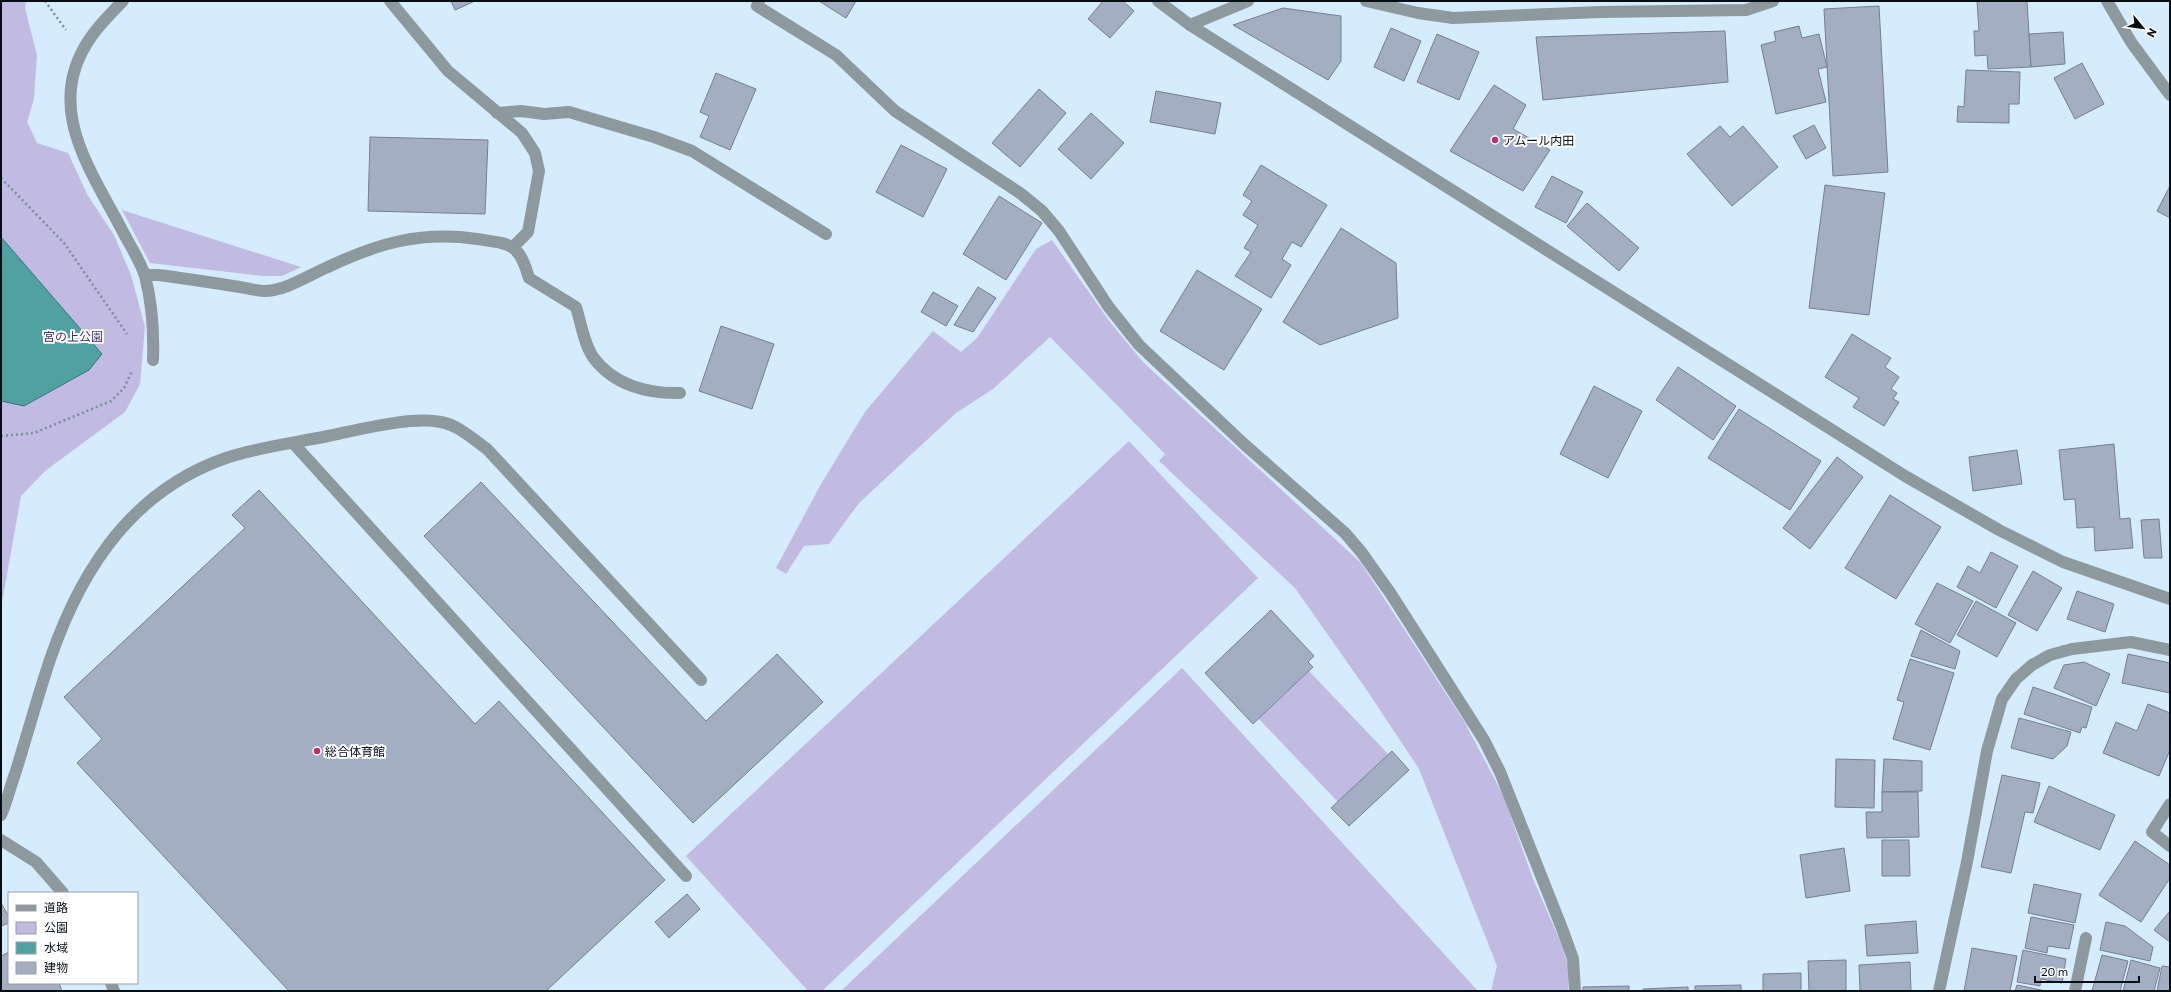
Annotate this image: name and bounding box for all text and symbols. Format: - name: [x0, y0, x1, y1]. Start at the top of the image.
- north arrow: [2123, 8, 2163, 48]
- text: N: [2144, 26, 2160, 40]
- place label: アムール内田: [1503, 133, 1574, 147]
- marker: アムール内田: [1490, 135, 1500, 145]
- park label: 宮の上公園: [43, 329, 103, 343]
- place label: 総合体育館: [325, 744, 385, 758]
- marker: 総合体育館: [312, 746, 322, 756]
- legend: [8, 892, 138, 984]
- text: 道路: [44, 900, 68, 914]
- text: 公園: [44, 920, 68, 934]
- text: 水域: [44, 940, 68, 954]
- scale bar: [2035, 958, 2139, 984]
- text: 建物: [44, 960, 68, 974]
- text: 20 m: [2041, 964, 2068, 978]

